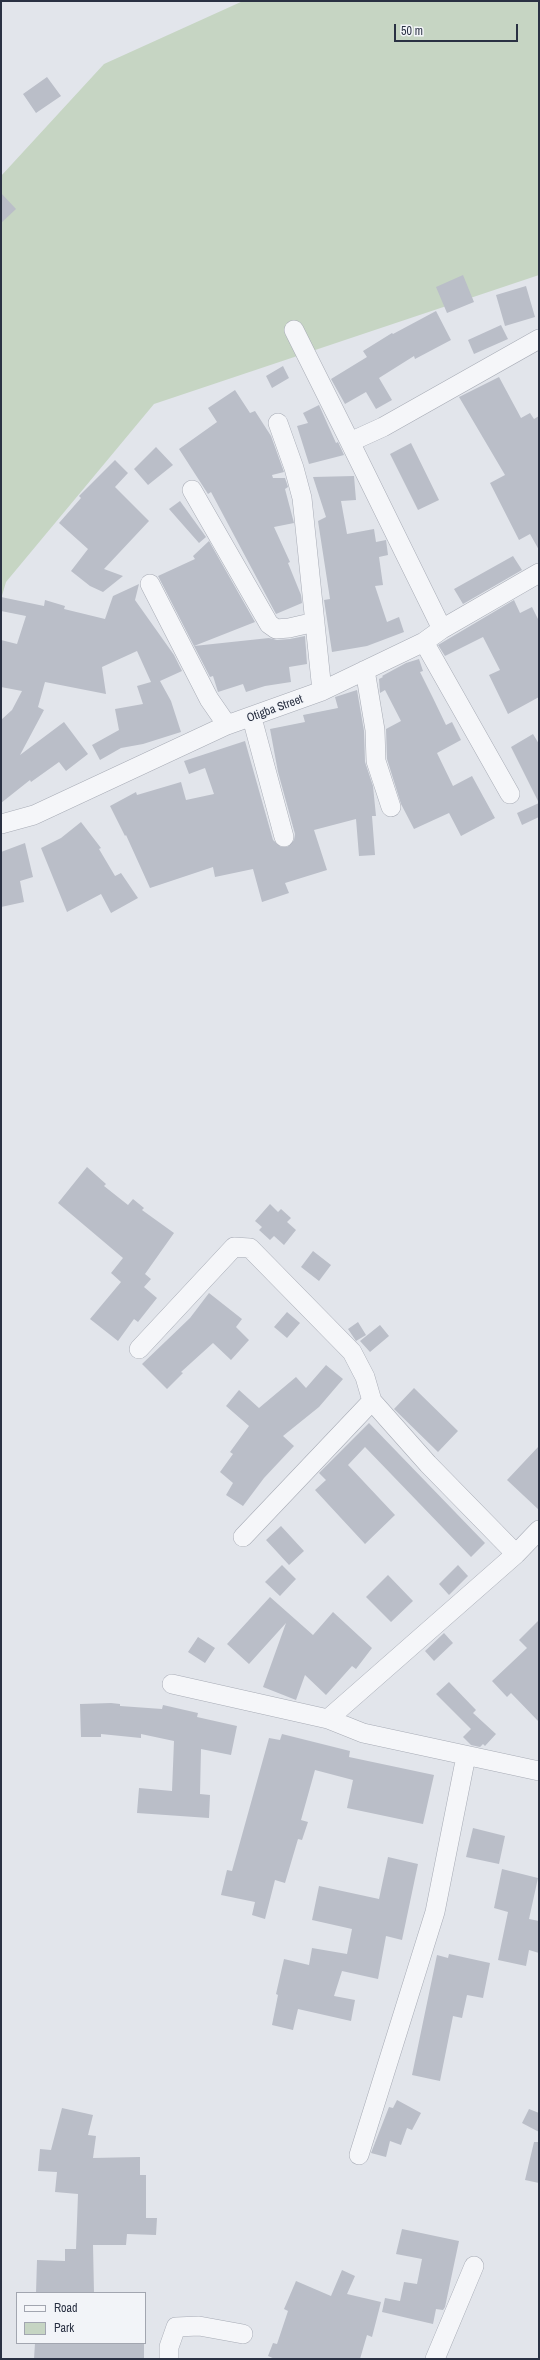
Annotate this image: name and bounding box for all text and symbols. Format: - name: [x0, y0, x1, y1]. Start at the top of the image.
- scale bar: [396, 16, 520, 42]
- text: 50 m: [401, 23, 423, 39]
- street label: Otigba Street: [245, 692, 305, 726]
- legend: [16, 2292, 146, 2344]
- text: Road: [54, 2300, 78, 2316]
- text: Park: [54, 2320, 74, 2336]

